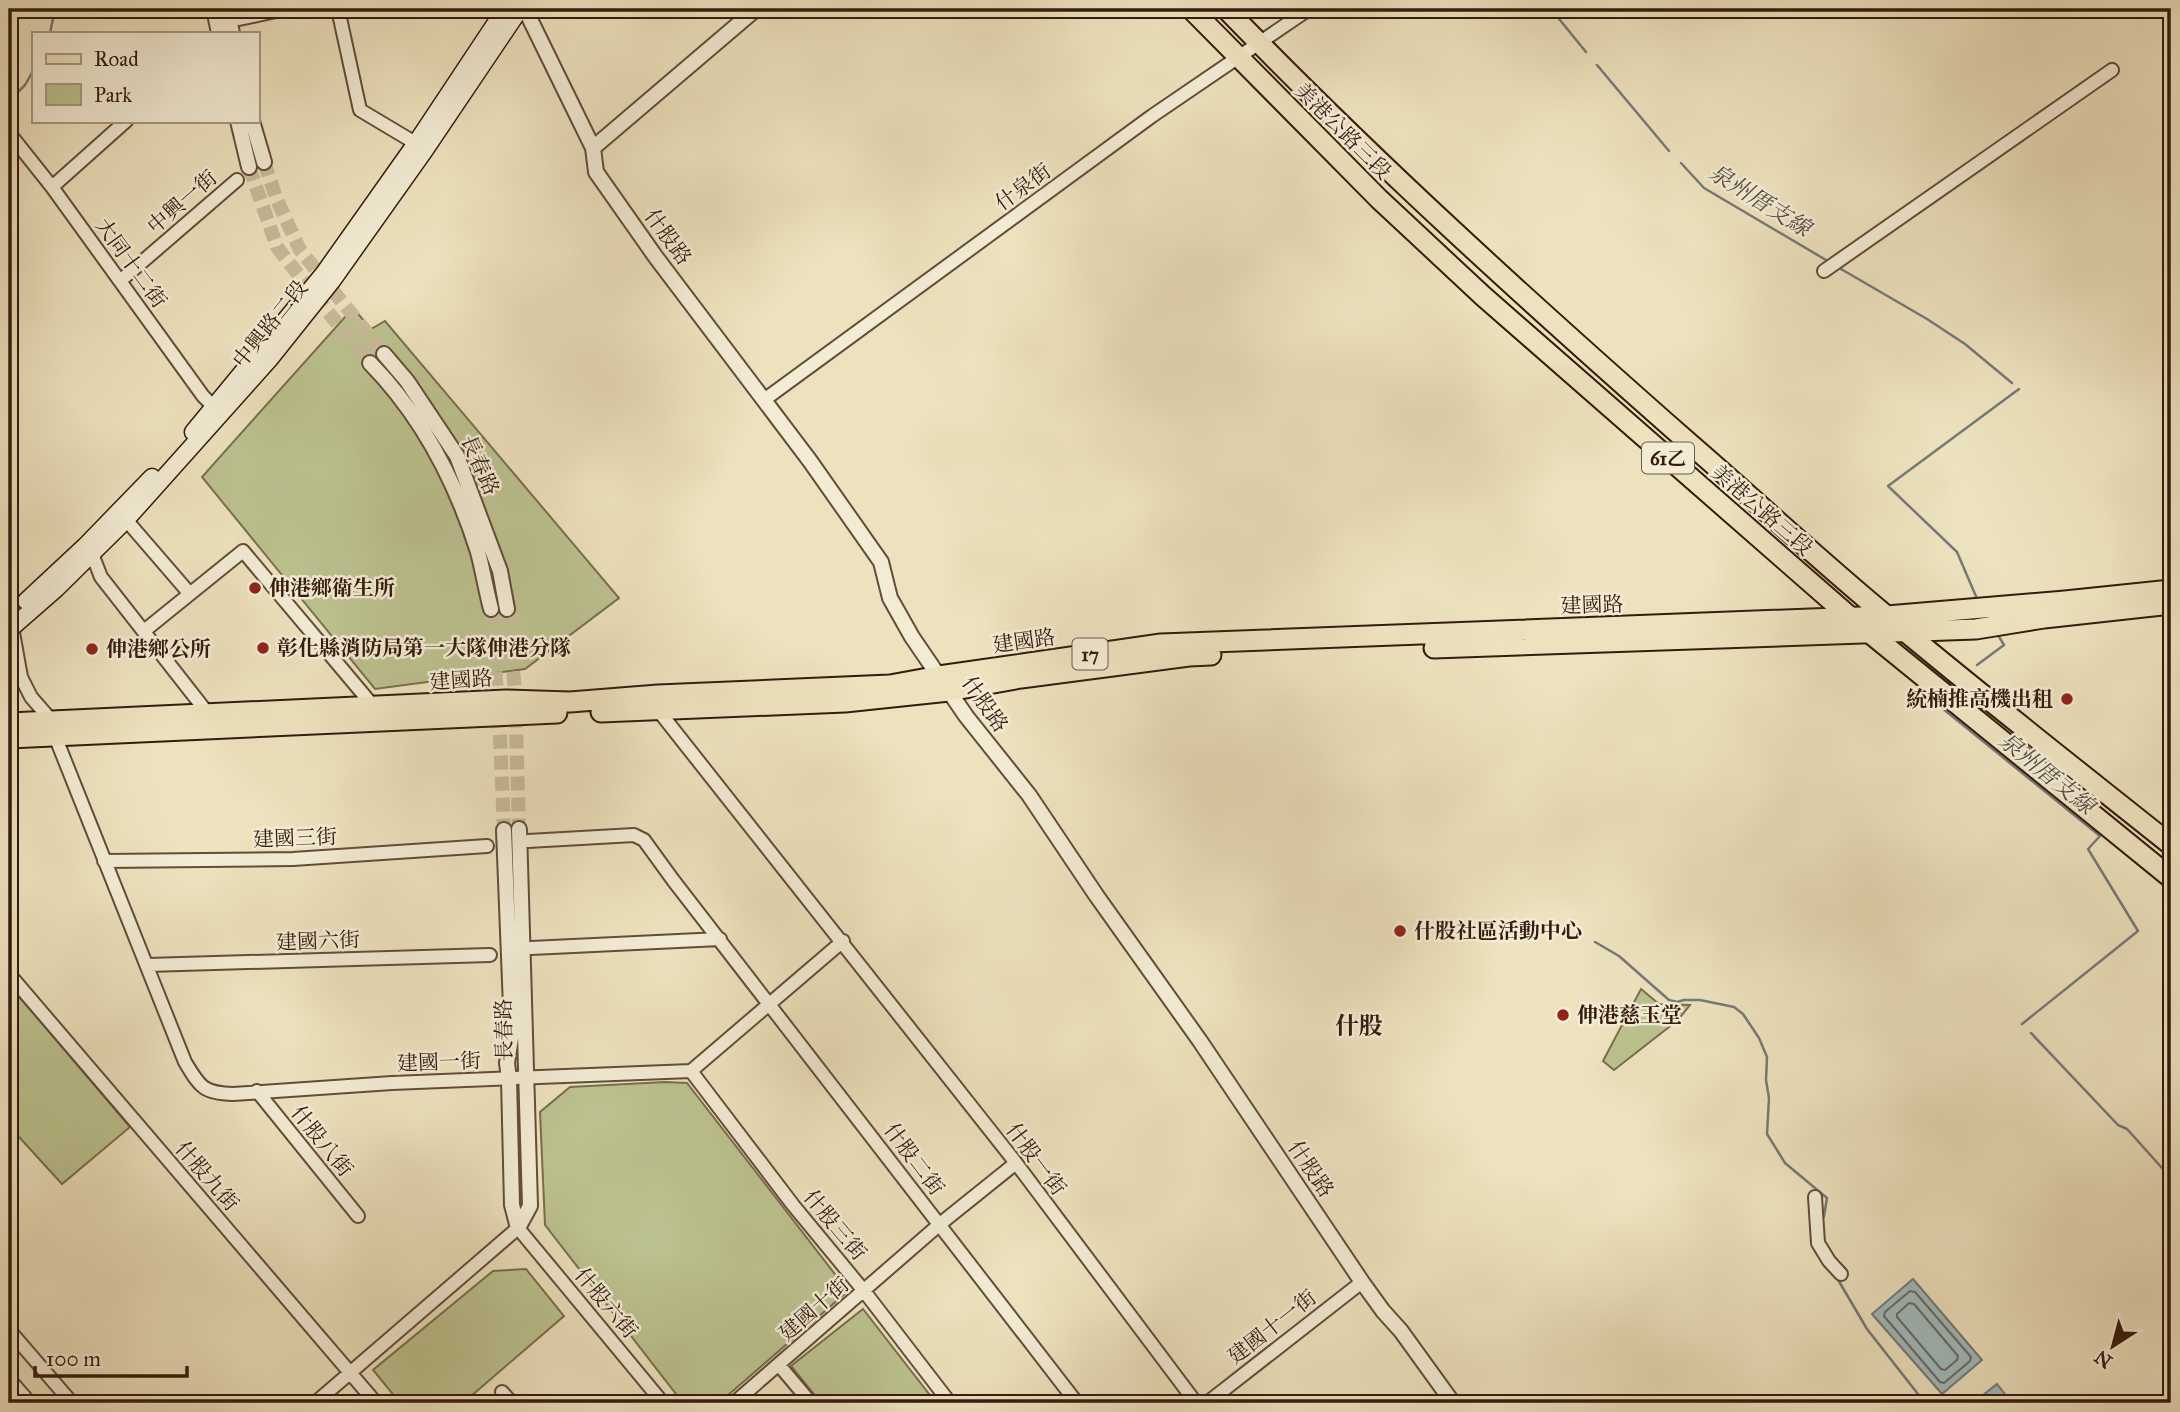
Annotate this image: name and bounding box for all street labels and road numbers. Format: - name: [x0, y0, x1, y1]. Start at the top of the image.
- street label: 美港公路三段: [1289, 77, 1397, 185]
- street label: 什泉街: [990, 158, 1056, 216]
- street label: 中興一街: [142, 165, 222, 239]
- street label: 什股路: [639, 204, 697, 270]
- street label: 大同十二街: [90, 213, 172, 313]
- street label: 中興路二段: [227, 275, 313, 373]
- street label: 長春路: [455, 431, 505, 499]
- road number: 61乙: [1642, 442, 1694, 474]
- street label: 美港公路三段: [1706, 459, 1818, 561]
- street label: 建國路: [1560, 591, 1624, 619]
- street label: 建國路: [991, 624, 1057, 658]
- road number: 17: [1072, 638, 1108, 670]
- street label: 建國路: [429, 665, 493, 695]
- street label: 什股路: [956, 671, 1014, 737]
- street label: 建國三街: [253, 824, 337, 852]
- street label: 建國六街: [276, 927, 360, 955]
- street label: 長春路: [490, 998, 518, 1062]
- street label: 建國一街: [397, 1048, 481, 1076]
- street label: 什股八街: [285, 1100, 359, 1182]
- street label: 什股二街: [878, 1118, 950, 1200]
- street label: 什股一街: [1000, 1118, 1072, 1200]
- street label: 什股九街: [170, 1136, 244, 1216]
- street label: 什股路: [1283, 1136, 1339, 1202]
- street label: 什股三街: [798, 1184, 872, 1266]
- street label: 什股六街: [569, 1262, 643, 1344]
- street label: 建國十街: [774, 1272, 854, 1346]
- street label: 建國十一街: [1223, 1284, 1321, 1370]

